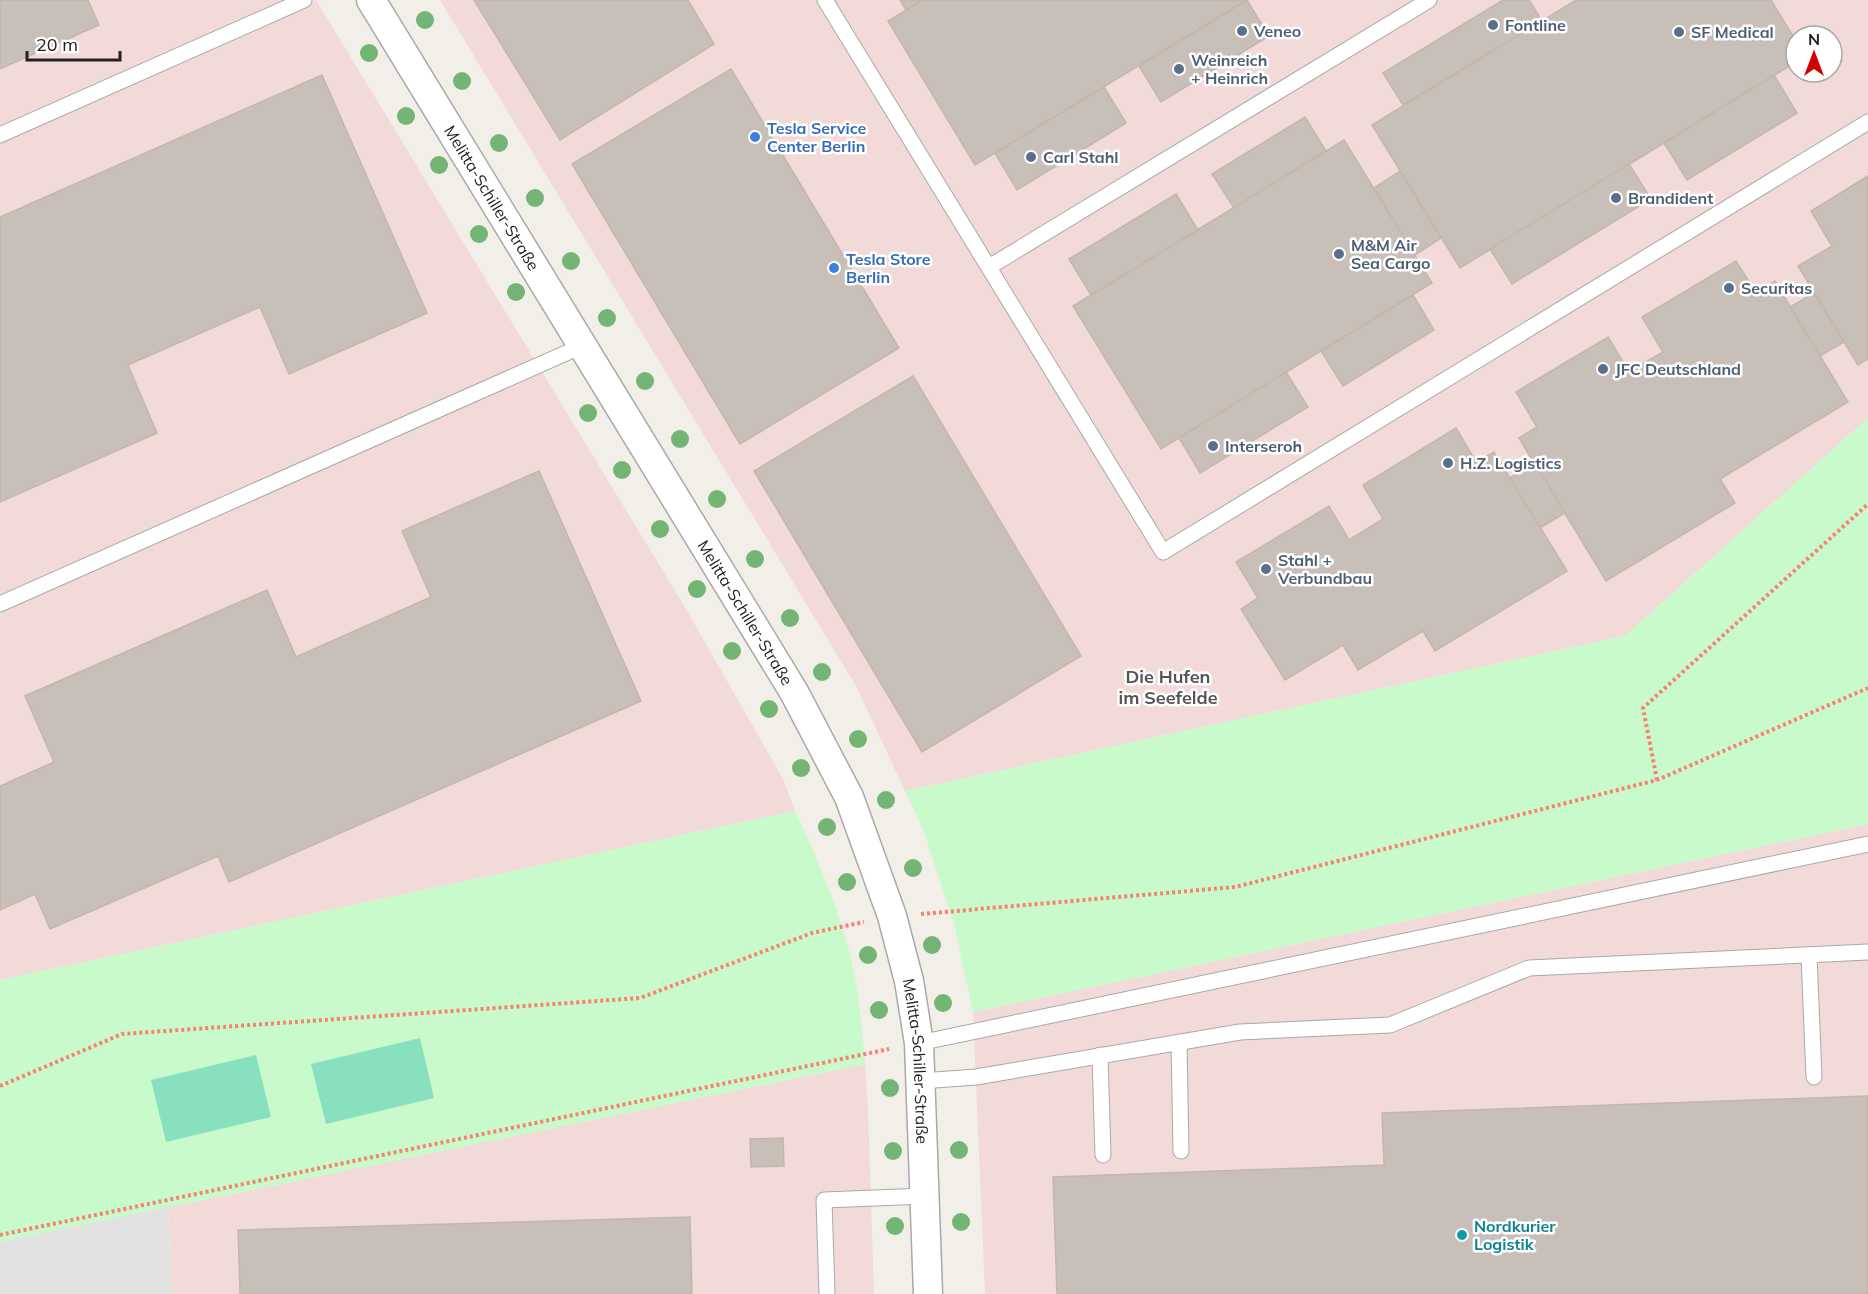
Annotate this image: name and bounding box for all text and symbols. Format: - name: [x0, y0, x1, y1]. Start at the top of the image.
- place label: Fontline: [1505, 15, 1566, 35]
- marker: Fontline: [1486, 18, 1500, 32]
- place label: Veneo: [1253, 21, 1301, 41]
- place label: SF Medical: [1691, 22, 1774, 42]
- scale bar: [27, 24, 120, 62]
- marker: Veneo: [1235, 24, 1249, 38]
- north arrow: [1784, 24, 1844, 84]
- marker: SF Medical: [1672, 25, 1686, 39]
- text: N: [1808, 29, 1820, 49]
- text: 20 m: [36, 33, 78, 56]
- place label: Weinreich + Heinrich: [1191, 50, 1268, 88]
- marker: Weinreich + Heinrich: [1172, 62, 1186, 76]
- place label: Tesla Service Center Berlin: [767, 118, 867, 156]
- street label: Melitta-Schiller-Straße: [440, 122, 544, 274]
- marker: Tesla Service Center Berlin: [748, 130, 762, 144]
- place label: Carl Stahl: [1043, 147, 1119, 167]
- marker: Carl Stahl: [1024, 150, 1038, 164]
- place label: Brandident: [1628, 188, 1713, 208]
- marker: Brandident: [1609, 191, 1623, 205]
- place label: M&M Air Sea Cargo: [1351, 235, 1431, 273]
- marker: M&M Air Sea Cargo: [1332, 247, 1346, 261]
- place label: Tesla Store Berlin: [846, 249, 931, 287]
- marker: Tesla Store Berlin: [827, 261, 841, 275]
- place label: Securitas: [1741, 278, 1812, 298]
- marker: Securitas: [1722, 281, 1736, 295]
- place label: JFC Deutschland: [1615, 359, 1741, 379]
- marker: JFC Deutschland: [1596, 362, 1610, 376]
- place label: Interseroh: [1225, 436, 1302, 456]
- marker: Interseroh: [1206, 439, 1220, 453]
- place label: H.Z. Logistics: [1460, 453, 1562, 473]
- marker: H.Z. Logistics: [1441, 456, 1455, 470]
- street label: Melitta-Schiller-Straße: [694, 536, 797, 689]
- place label: Stahl + Verbundbau: [1277, 550, 1372, 588]
- marker: Stahl + Verbundbau: [1259, 562, 1273, 576]
- district label: Die Hufen im Seefelde: [1118, 665, 1218, 709]
- street label: Melitta-Schiller-Straße: [899, 977, 933, 1144]
- place label: Nordkurier Logistik: [1474, 1216, 1556, 1254]
- marker: Nordkurier Logistik: [1455, 1228, 1469, 1242]

